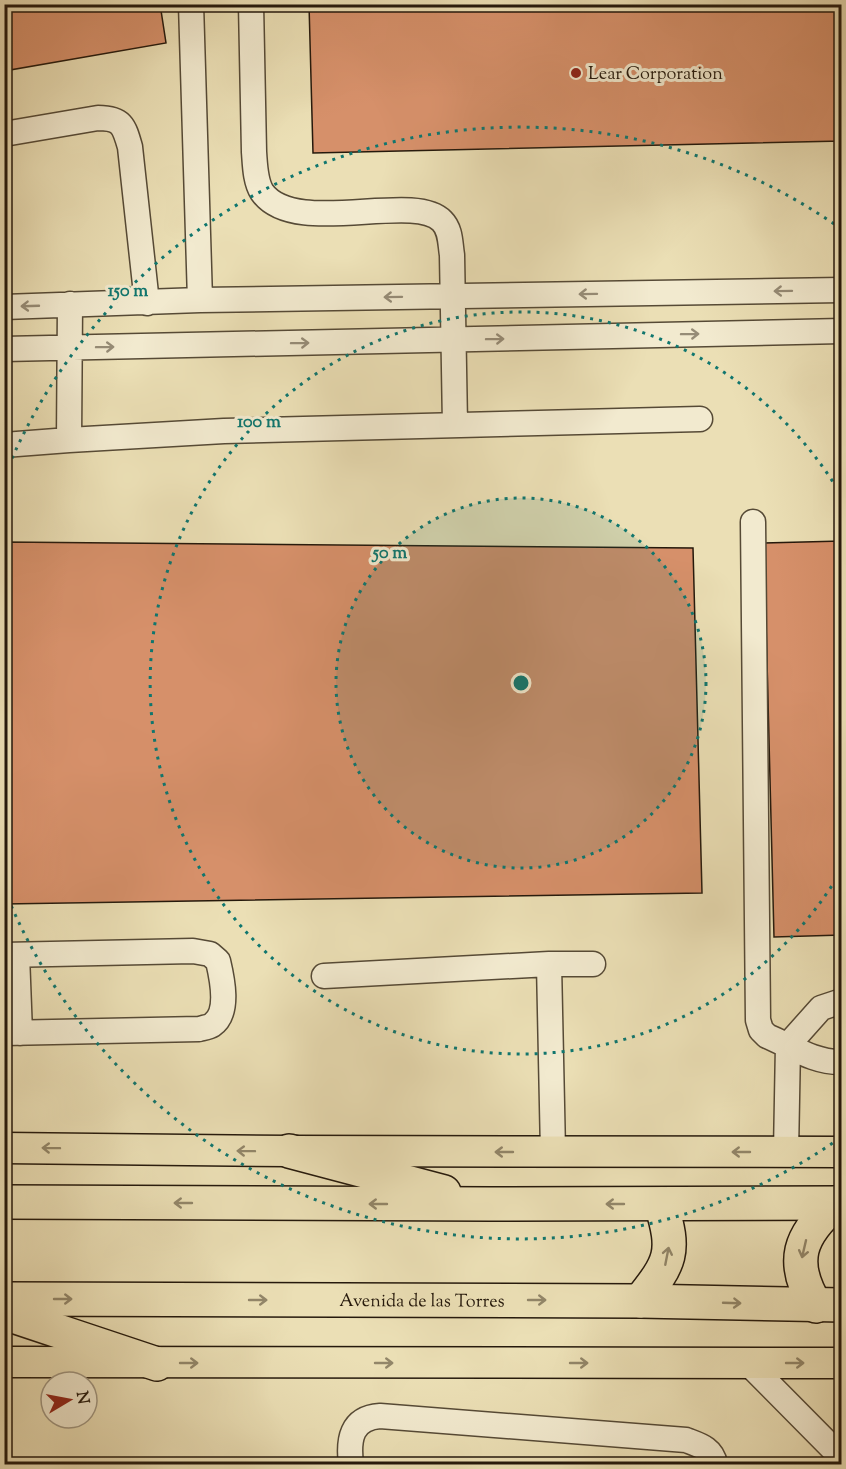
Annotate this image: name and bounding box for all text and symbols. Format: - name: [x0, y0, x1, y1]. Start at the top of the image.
- place label: Lear Corporation: [588, 62, 723, 88]
- marker: Lear Corporation: [569, 66, 583, 80]
- text: 150 m: [108, 279, 148, 305]
- one-way arrow: [774, 285, 794, 297]
- one-way arrow: [579, 288, 599, 300]
- one-way arrow: [384, 291, 404, 303]
- one-way arrow: [21, 300, 41, 311]
- one-way arrow: [679, 329, 699, 340]
- one-way arrow: [484, 333, 504, 345]
- one-way arrow: [289, 337, 309, 349]
- one-way arrow: [94, 341, 114, 352]
- text: 100 m: [237, 410, 281, 436]
- text: 50 m: [371, 541, 407, 567]
- centre of rings: [511, 673, 531, 693]
- one-way arrow: [42, 1143, 62, 1154]
- one-way arrow: [237, 1145, 257, 1156]
- one-way arrow: [495, 1146, 515, 1158]
- one-way arrow: [732, 1146, 752, 1158]
- one-way arrow: [174, 1197, 194, 1209]
- one-way arrow: [369, 1198, 389, 1210]
- one-way arrow: [606, 1198, 626, 1210]
- one-way arrow: [797, 1239, 809, 1258]
- one-way arrow: [662, 1247, 673, 1266]
- street label: Avenida de las Torres: [339, 1289, 505, 1316]
- one-way arrow: [52, 1294, 72, 1305]
- one-way arrow: [247, 1294, 267, 1306]
- one-way arrow: [526, 1294, 546, 1306]
- one-way arrow: [721, 1298, 741, 1309]
- one-way arrow: [178, 1357, 198, 1369]
- one-way arrow: [373, 1357, 393, 1369]
- one-way arrow: [568, 1357, 588, 1369]
- one-way arrow: [784, 1357, 804, 1369]
- north arrow: [39, 1370, 99, 1430]
- text: N: [69, 1390, 94, 1406]

